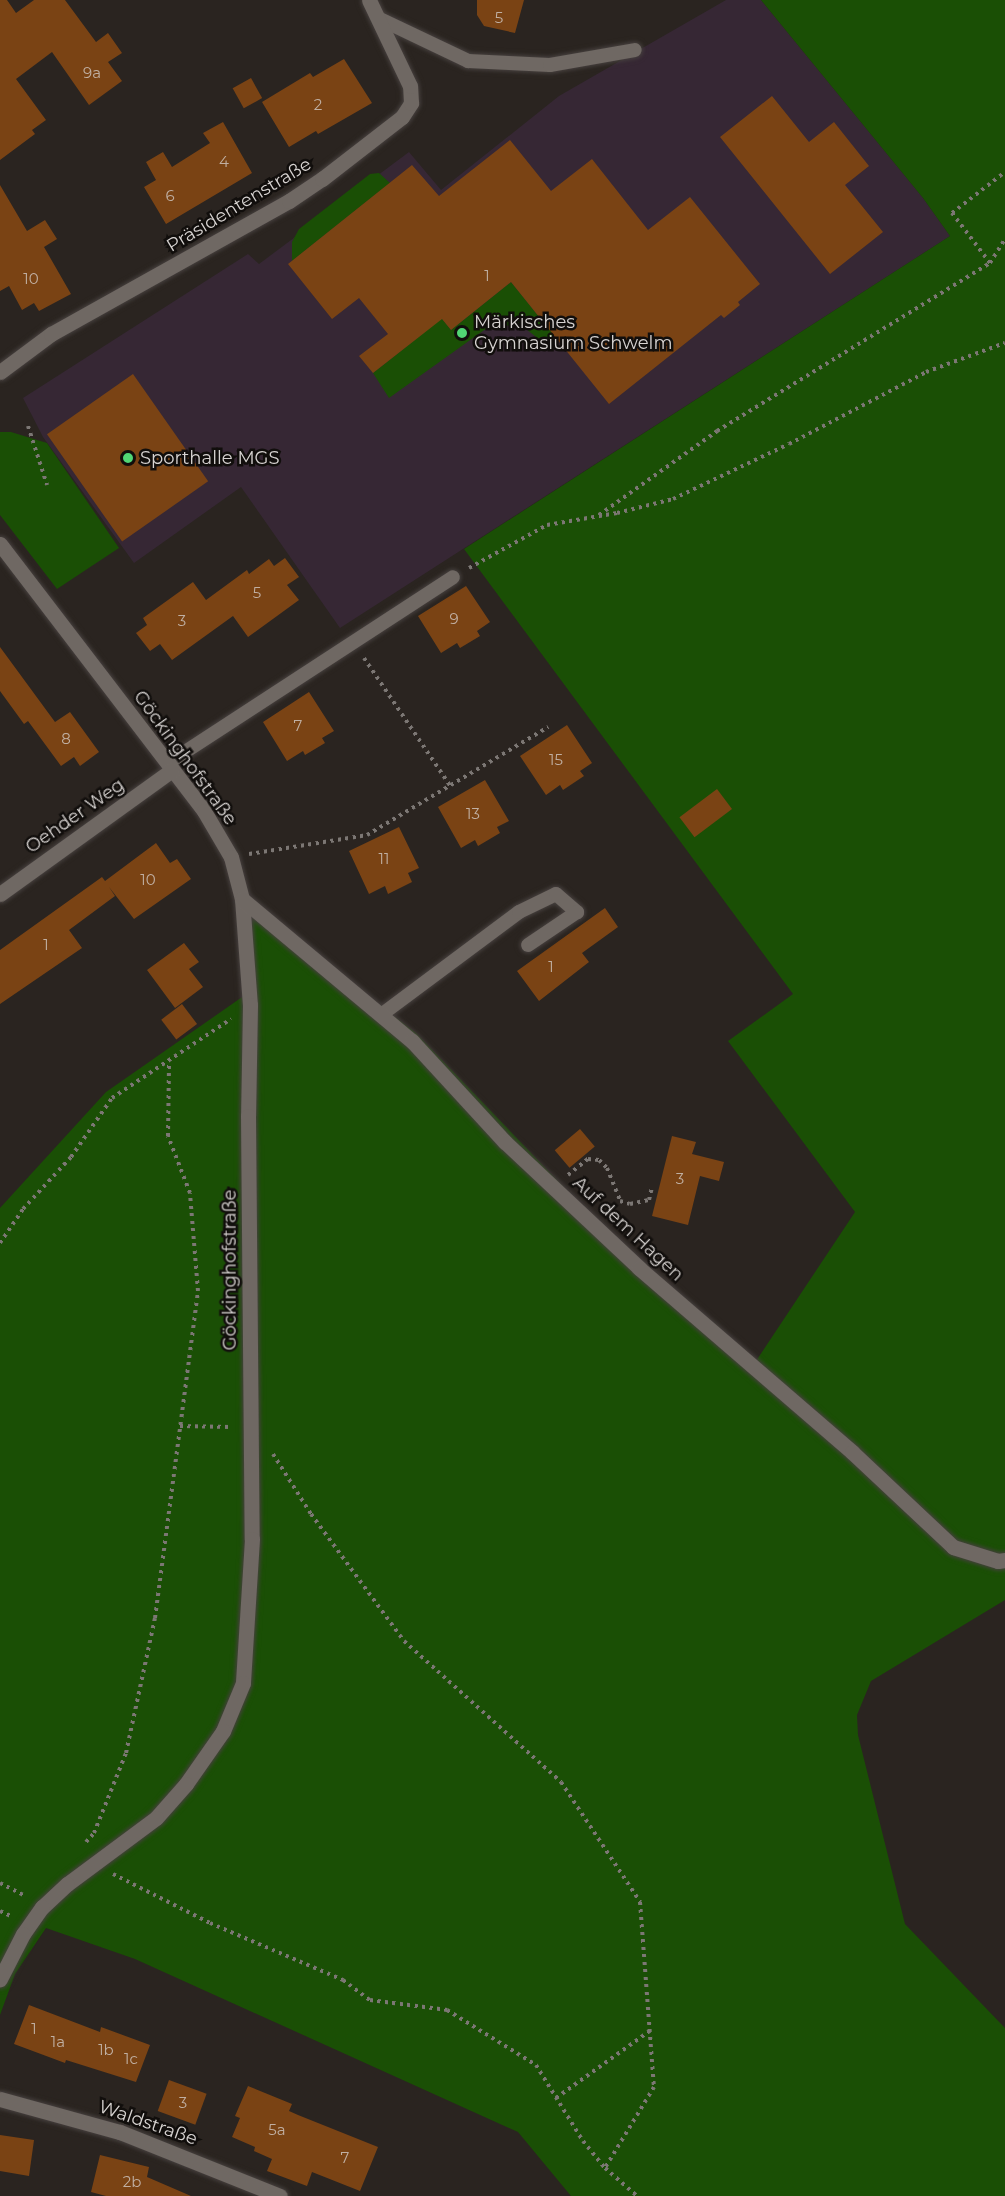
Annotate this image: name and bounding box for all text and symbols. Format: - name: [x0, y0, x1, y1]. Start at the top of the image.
- house number: 5: [495, 9, 503, 27]
- house number: 9a: [83, 64, 101, 82]
- house number: 2: [314, 96, 322, 114]
- street label: Präsidentenstraße: [163, 153, 315, 257]
- house number: 4: [219, 153, 229, 171]
- house number: 6: [165, 187, 175, 205]
- house number: 1: [484, 267, 490, 285]
- house number: 10: [23, 270, 39, 288]
- place label: Märkisches Gymnasium Schwelm: [474, 312, 673, 354]
- marker: Märkisches Gymnasium Schwelm: [455, 326, 469, 340]
- place label: Sporthalle MGS: [140, 447, 280, 469]
- marker: Sporthalle MGS: [121, 451, 135, 465]
- house number: 5: [253, 584, 261, 602]
- house number: 9: [449, 610, 459, 628]
- house number: 3: [178, 612, 186, 630]
- street label: Göckinghofstraße: [129, 687, 241, 829]
- house number: 7: [294, 717, 302, 735]
- house number: 8: [61, 730, 71, 748]
- house number: 15: [549, 751, 563, 769]
- street label: Oehder Weg: [22, 774, 128, 858]
- house number: 13: [466, 805, 480, 823]
- house number: 11: [379, 850, 389, 868]
- house number: 10: [140, 871, 156, 889]
- house number: 1: [43, 936, 49, 954]
- house number: 1: [548, 958, 554, 976]
- house number: 3: [676, 1170, 684, 1188]
- street label: Auf dem Hagen: [568, 1172, 688, 1286]
- street label: Göckinghofstraße: [219, 1190, 241, 1350]
- house number: 1: [31, 2020, 37, 2038]
- house number: 1a: [51, 2033, 65, 2051]
- house number: 1b: [98, 2041, 114, 2059]
- house number: 1c: [124, 2050, 138, 2068]
- house number: 3: [179, 2094, 187, 2112]
- street label: Waldstraße: [96, 2096, 200, 2150]
- house number: 5a: [268, 2121, 286, 2139]
- house number: 7: [341, 2149, 349, 2167]
- house number: 2b: [123, 2173, 141, 2191]

